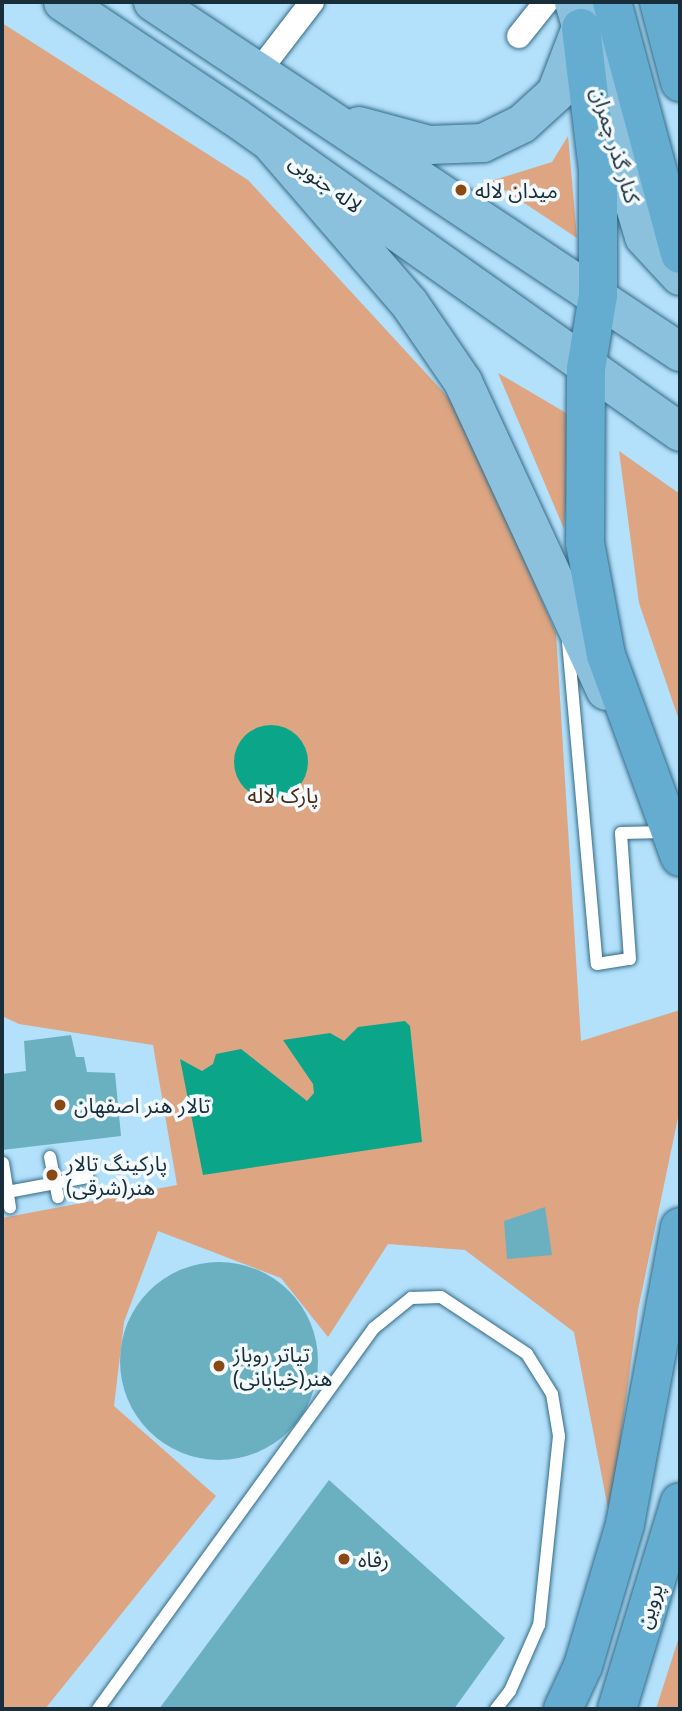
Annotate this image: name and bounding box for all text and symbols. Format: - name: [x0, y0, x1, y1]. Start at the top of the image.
- street label: کنار گذر چمران: [586, 84, 646, 206]
- street label: لاله جنوبی: [285, 148, 367, 218]
- place label: میدان لاله: [475, 177, 558, 203]
- marker: میدان لاله: [453, 182, 469, 198]
- park label: پارک لاله: [247, 782, 319, 808]
- place label: تالار هنر اصفهان: [74, 1092, 210, 1118]
- marker: تالار هنر اصفهان: [52, 1097, 68, 1113]
- place label: پارکینگ تالار هنر(شرقی): [66, 1150, 167, 1200]
- marker: پارکینگ تالار هنر(شرقی): [44, 1167, 60, 1183]
- place label: تیاتر روباز هنر(خیابانی): [233, 1341, 332, 1391]
- marker: تیاتر روباز هنر(خیابانی): [211, 1358, 227, 1374]
- place label: رفاه: [358, 1546, 389, 1572]
- marker: رفاه: [336, 1551, 352, 1567]
- street label: پروین: [630, 1581, 668, 1631]

